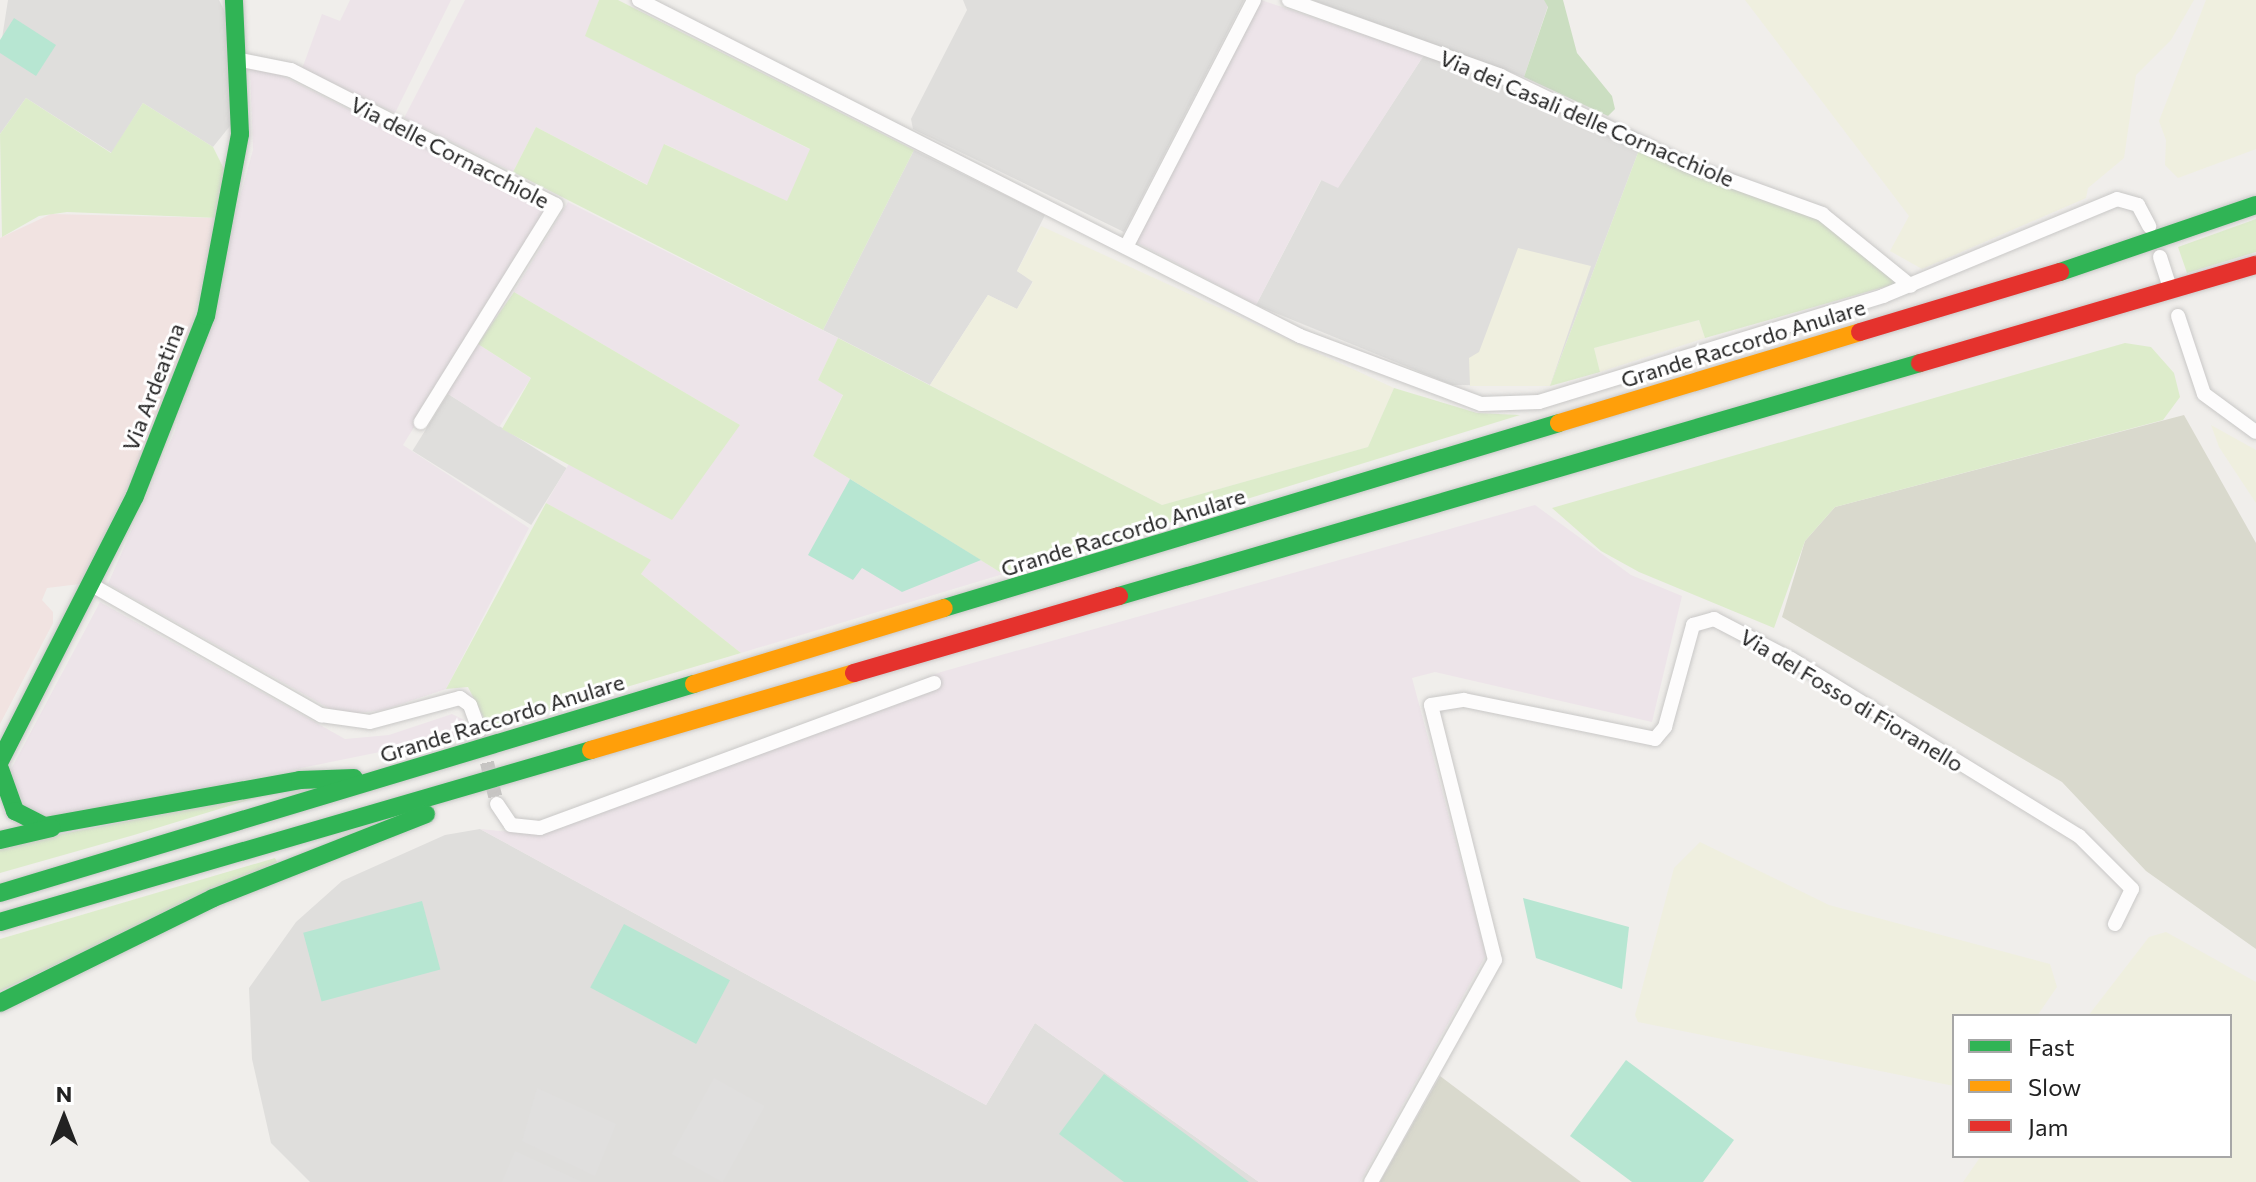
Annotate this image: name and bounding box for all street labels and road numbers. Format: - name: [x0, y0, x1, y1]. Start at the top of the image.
- street label: Via dei Casali delle Cornacchiole: [1436, 44, 1738, 192]
- street label: Via delle Cornacchiole: [346, 90, 554, 214]
- street label: Grande Raccordo Anulare: [1618, 293, 1868, 393]
- street label: Via Ardeatina: [117, 319, 189, 455]
- street label: Grande Raccordo Anulare: [998, 482, 1248, 582]
- street label: Via del Fosso di Fioranello: [1736, 623, 1968, 777]
- street label: Grande Raccordo Anulare: [377, 668, 627, 768]

